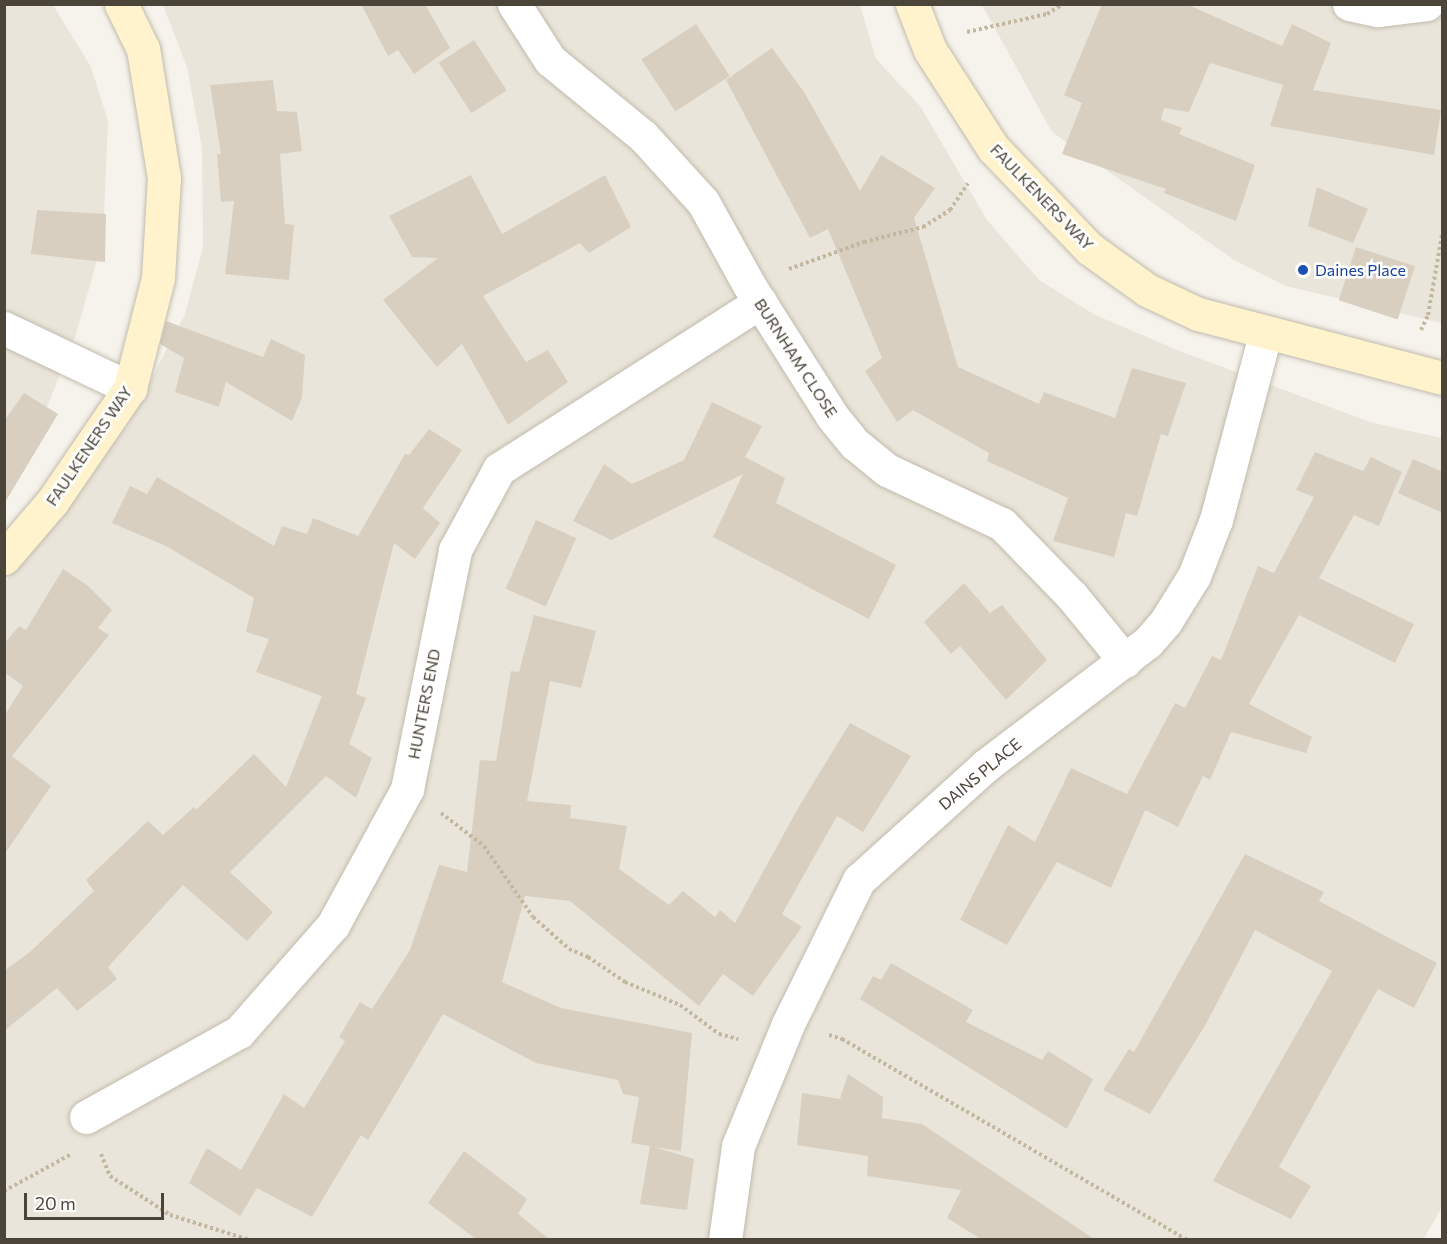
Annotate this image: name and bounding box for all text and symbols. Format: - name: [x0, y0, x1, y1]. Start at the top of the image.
- street label: FAULKENERS WAY: [986, 140, 1098, 254]
- place label: Daines Place: [1315, 260, 1406, 280]
- marker: Daines Place: [1296, 263, 1310, 277]
- street label: BURNHAM CLOSE: [750, 295, 842, 421]
- street label: FAULKENERS WAY: [42, 383, 136, 509]
- street label: HUNTERS END: [404, 647, 444, 761]
- street label: DAINS PLACE: [935, 734, 1025, 814]
- scale bar: [27, 1181, 166, 1219]
- text: 20 m: [35, 1192, 76, 1214]

